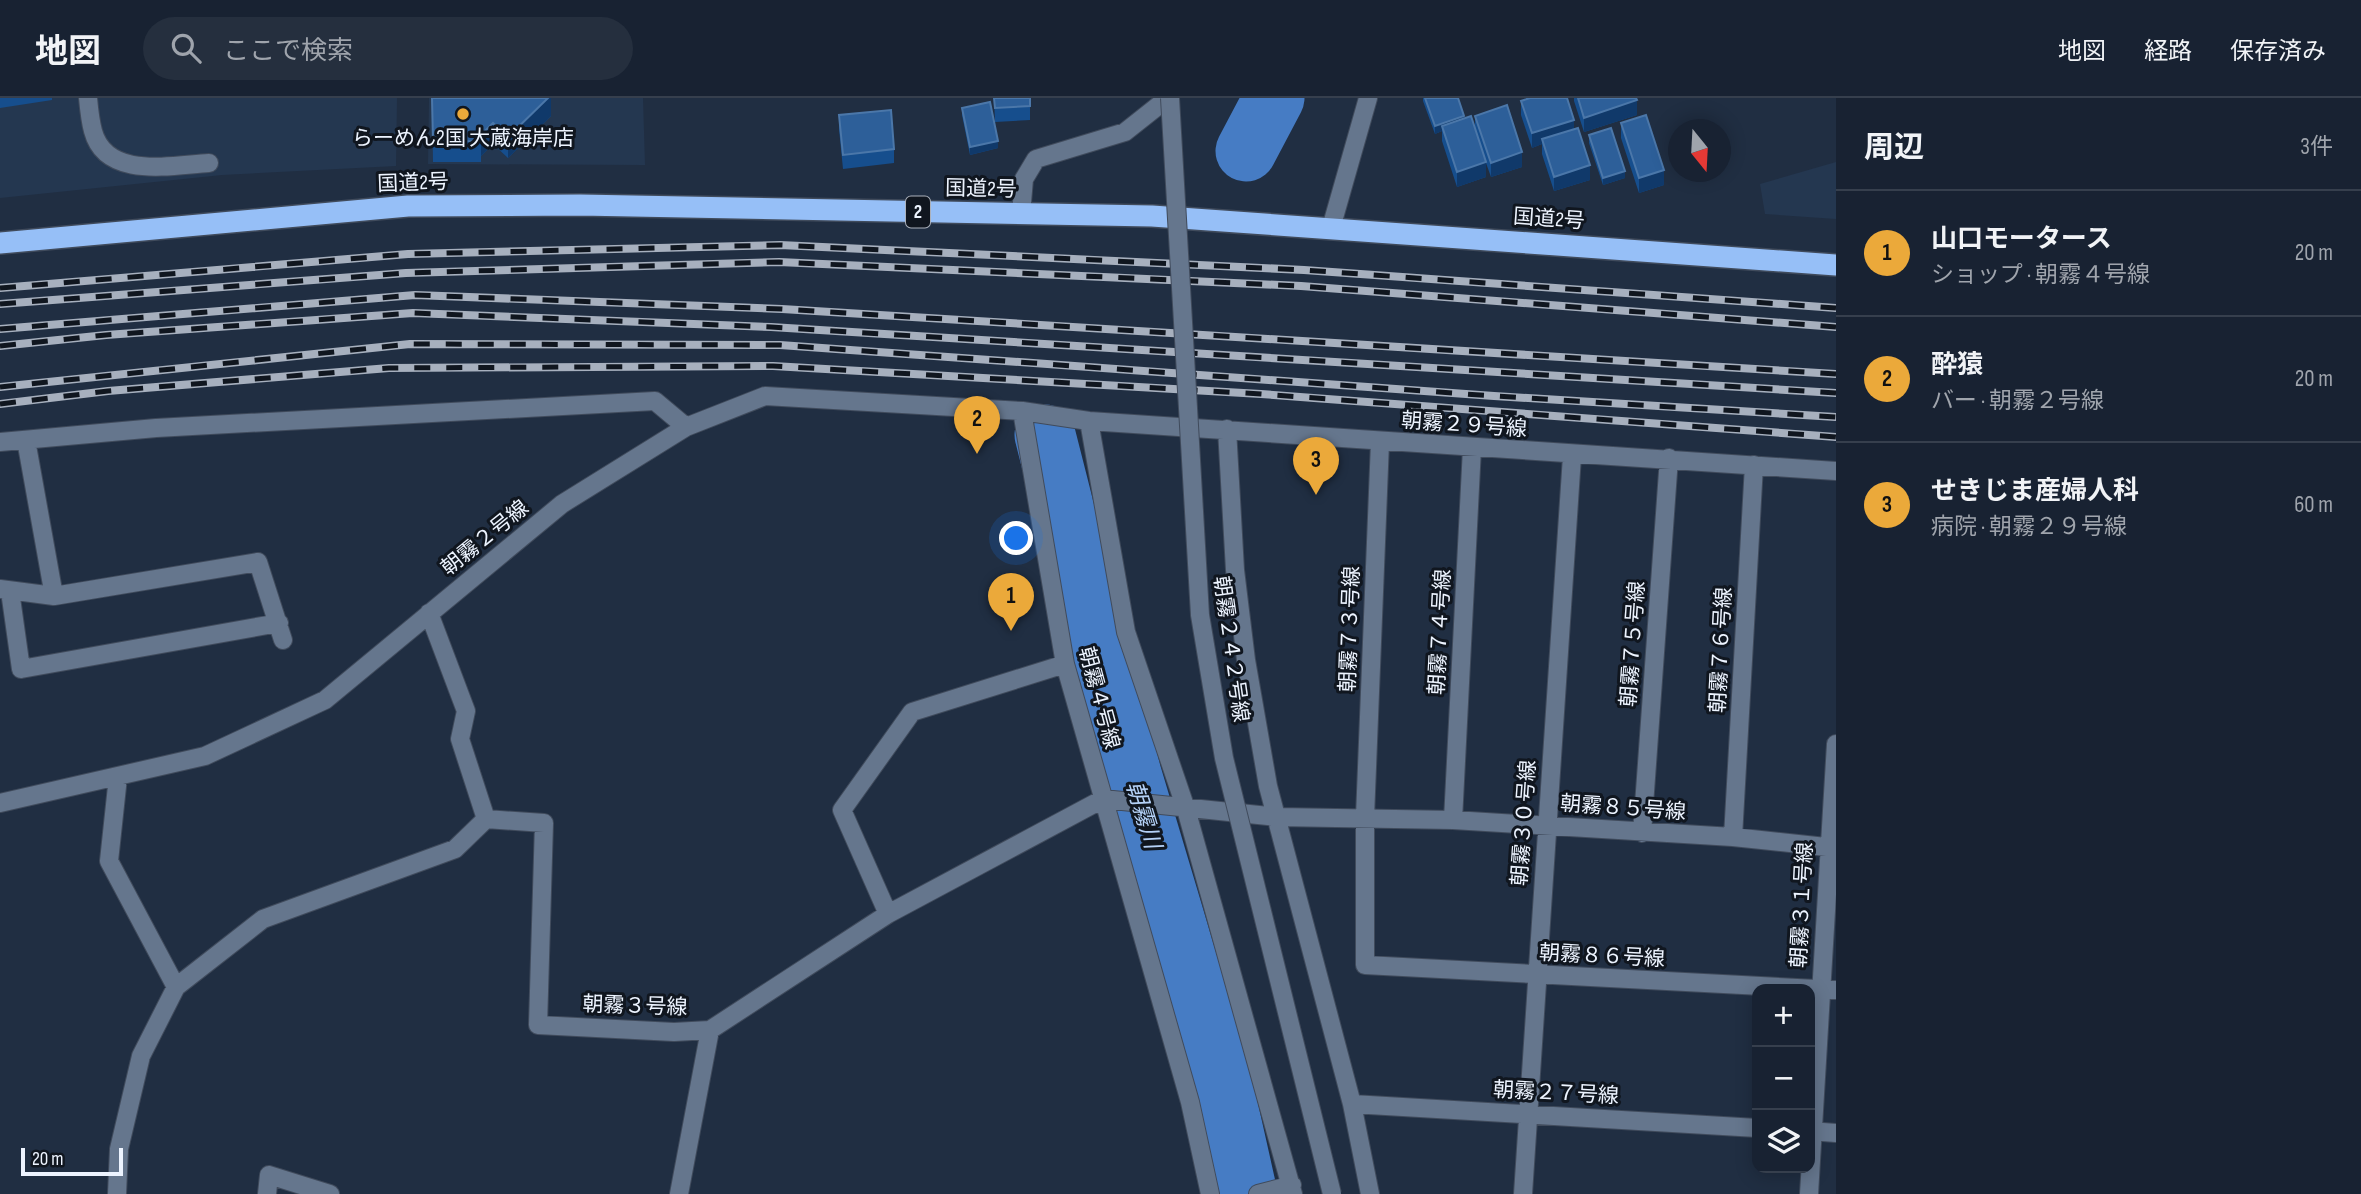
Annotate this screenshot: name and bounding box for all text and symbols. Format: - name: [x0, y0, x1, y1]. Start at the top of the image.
- search box: [143, 17, 633, 80]
- icon: search: [167, 29, 205, 67]
- text: 地図: [35, 32, 101, 72]
- text: ここで検索: [223, 36, 353, 67]
- text: 地図: [2058, 37, 2106, 66]
- text: 経路: [2144, 37, 2192, 66]
- text: 保存済み: [2230, 37, 2326, 66]
- marker: らーめん2国 大蔵海岸店: [455, 106, 471, 122]
- north arrow: [1668, 119, 1731, 182]
- place label: らーめん2国 大蔵海岸店: [352, 126, 574, 151]
- text: 周辺: [1864, 130, 1924, 166]
- text: 3件: [2300, 133, 2333, 161]
- street label: 国道2号: [377, 169, 449, 197]
- street label: 国道2号: [945, 176, 1017, 202]
- road number: 2: [906, 196, 930, 228]
- street label: 国道2号: [1512, 204, 1586, 234]
- text: 山口モータース: [1931, 224, 2112, 255]
- text: 1: [1882, 239, 1892, 267]
- text: 20 m: [2295, 239, 2333, 267]
- text: ショップ · 朝霧４号線: [1931, 261, 2150, 289]
- text: 酔猿: [1931, 350, 1983, 381]
- text: 2: [1882, 365, 1892, 393]
- text: 20 m: [2295, 365, 2333, 393]
- text: バー · 朝霧２号線: [1931, 387, 2104, 415]
- pin: 2: [954, 396, 1000, 454]
- street label: 朝霧２９号線: [1400, 408, 1528, 442]
- pin: 3: [1293, 437, 1339, 495]
- text: せきじま産婦人科: [1931, 476, 2139, 507]
- text: 3: [1882, 491, 1892, 519]
- text: 60 m: [2294, 491, 2333, 519]
- street label: 朝霧２号線: [436, 495, 534, 581]
- text: 病院 · 朝霧２９号線: [1931, 513, 2127, 541]
- your location: [999, 521, 1033, 555]
- street label: 朝霧７３号線: [1335, 566, 1365, 692]
- street label: 朝霧７４号線: [1424, 568, 1456, 696]
- pin: 1: [988, 573, 1034, 631]
- street label: 朝霧２４２号線: [1208, 574, 1254, 724]
- street label: 朝霧７５号線: [1616, 580, 1650, 708]
- street label: 朝霧７６号線: [1705, 586, 1737, 714]
- street label: 朝霧４号線: [1073, 644, 1125, 752]
- street label: 朝霧３０号線: [1507, 759, 1541, 887]
- water label: 朝霧川: [1120, 778, 1167, 855]
- street label: 朝霧８５号線: [1559, 791, 1687, 825]
- street label: 朝霧３１号線: [1786, 841, 1818, 969]
- street label: 朝霧８６号線: [1538, 940, 1666, 972]
- map controls: [1752, 984, 1815, 1173]
- button: +: [1752, 984, 1815, 1047]
- street label: 朝霧３号線: [582, 992, 688, 1020]
- button: −: [1752, 1047, 1815, 1110]
- street label: 朝霧２７号線: [1492, 1077, 1620, 1109]
- button: layers: [1752, 1110, 1815, 1173]
- scale bar: [21, 1145, 122, 1177]
- text: 20 m: [32, 1148, 64, 1171]

